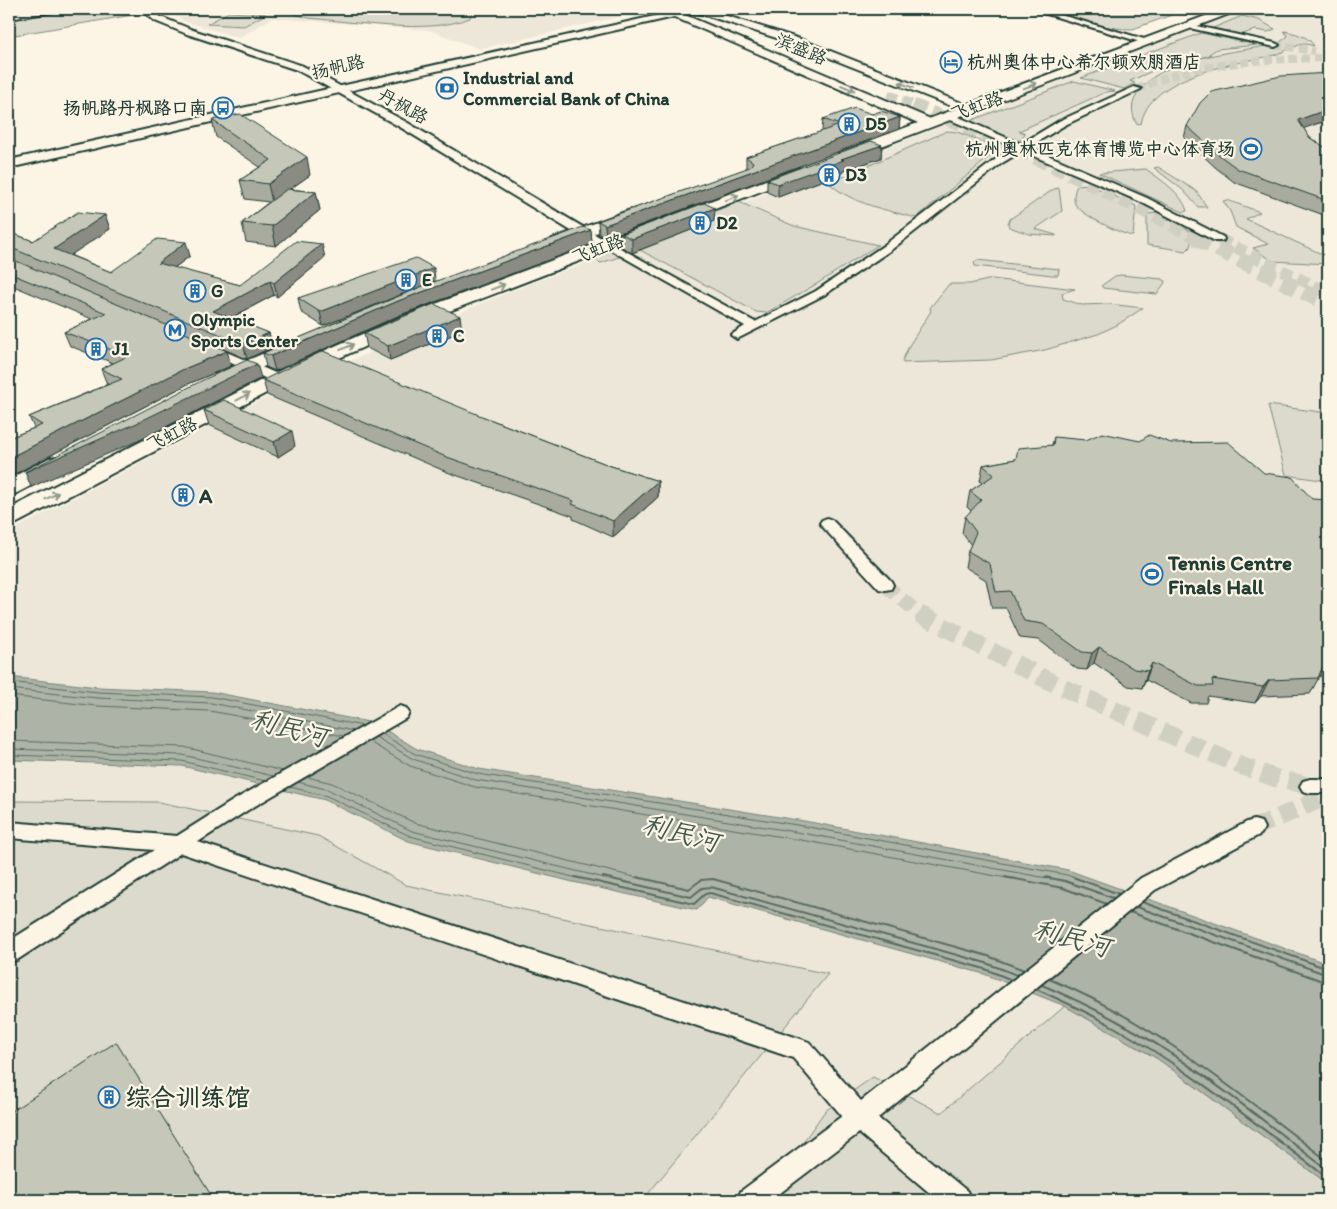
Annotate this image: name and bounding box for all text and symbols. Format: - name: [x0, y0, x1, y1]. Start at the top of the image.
- street label: 滨盛路: [772, 28, 830, 70]
- street label: 扬帆路: [309, 50, 367, 84]
- hotel icon: 杭州奥体中心希尔顿欢朋酒店: [939, 50, 963, 74]
- place label: 杭州奥体中心希尔顿欢朋酒店: [967, 51, 1201, 73]
- place label: Industrial and Commercial Bank of China: [463, 67, 670, 110]
- bank icon: Industrial and Commercial Bank of China: [435, 76, 459, 100]
- one-way arrow: [899, 80, 914, 89]
- one-way arrow: [1022, 81, 1037, 90]
- street label: 丹枫路: [374, 83, 432, 129]
- one-way arrow: [840, 84, 855, 94]
- street label: 飞虹路: [948, 86, 1006, 126]
- bus stop icon: 扬帆路丹枫路口南: [211, 96, 235, 120]
- place label: 扬帆路丹枫路口南: [63, 97, 207, 119]
- building icon: D5: [837, 112, 861, 136]
- place label: D5: [865, 113, 887, 135]
- sports icon: 杭州奥林匹克体育博览中心体育场: [1239, 137, 1263, 161]
- place label: 杭州奥林匹克体育博览中心体育场: [965, 138, 1235, 160]
- building icon: D3: [817, 163, 841, 187]
- place label: D3: [845, 164, 867, 186]
- one-way arrow: [723, 193, 739, 202]
- building icon: D2: [688, 211, 712, 235]
- place label: D2: [716, 212, 738, 234]
- street label: 飞虹路: [569, 229, 627, 269]
- building icon: E: [394, 268, 418, 292]
- place label: E: [422, 269, 432, 291]
- building icon: G: [183, 279, 207, 303]
- place label: G: [211, 280, 223, 302]
- one-way arrow: [490, 282, 505, 291]
- place label: Olympic Sports Center: [191, 309, 299, 352]
- metro station icon: Olympic Sports Center: [163, 318, 187, 342]
- building icon: C: [425, 324, 449, 348]
- place label: C: [453, 325, 465, 347]
- building icon: J1: [84, 337, 108, 361]
- place label: J1: [111, 338, 130, 360]
- one-way arrow: [339, 342, 354, 352]
- one-way arrow: [235, 392, 250, 401]
- street label: 飞虹路: [143, 412, 201, 456]
- building icon: A: [171, 483, 195, 507]
- place label: A: [198, 483, 213, 508]
- one-way arrow: [44, 491, 59, 500]
- place label: Tennis Centre Finals Hall: [1167, 550, 1292, 599]
- sports icon: Tennis Centre Finals Hall: [1140, 562, 1164, 586]
- water label: 利民河: [247, 702, 335, 755]
- water label: 利民河: [639, 807, 727, 860]
- water label: 利民河: [1030, 912, 1118, 965]
- place label: 综合训练馆: [125, 1082, 250, 1112]
- building icon: 综合训练馆: [97, 1085, 121, 1109]

